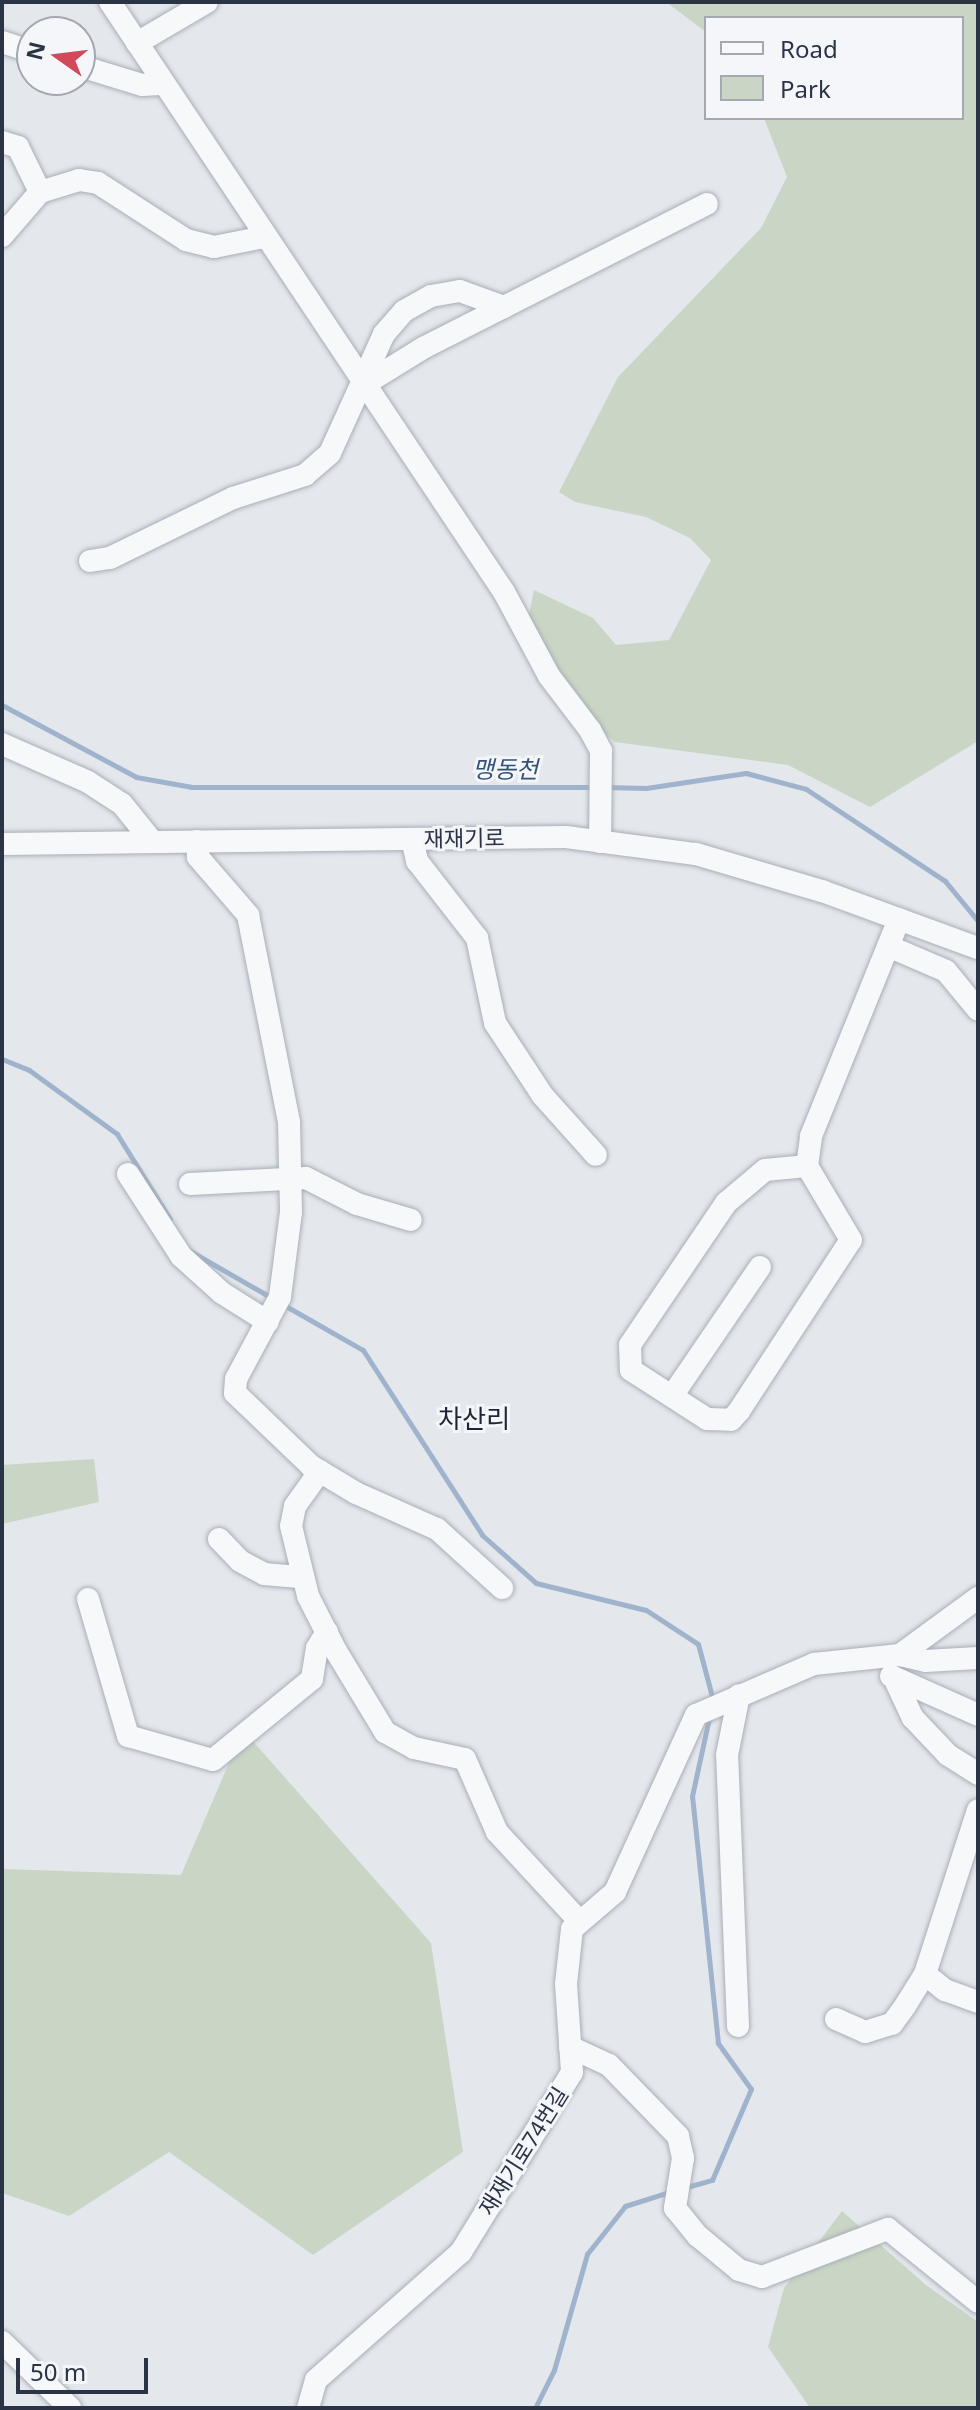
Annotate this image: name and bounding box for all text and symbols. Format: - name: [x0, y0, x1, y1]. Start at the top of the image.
- north arrow: [16, 16, 96, 96]
- legend: [704, 16, 964, 120]
- text: Road: [780, 32, 838, 65]
- text: N: [18, 38, 51, 63]
- text: Park: [780, 72, 831, 105]
- water label: 맹동천: [472, 755, 538, 783]
- street label: 재재기로: [423, 824, 505, 852]
- district label: 차산리: [438, 1403, 510, 1435]
- street label: 재재기로74번길: [473, 2082, 573, 2220]
- scale bar: [20, 2342, 152, 2392]
- text: 50 m: [30, 2355, 86, 2388]

